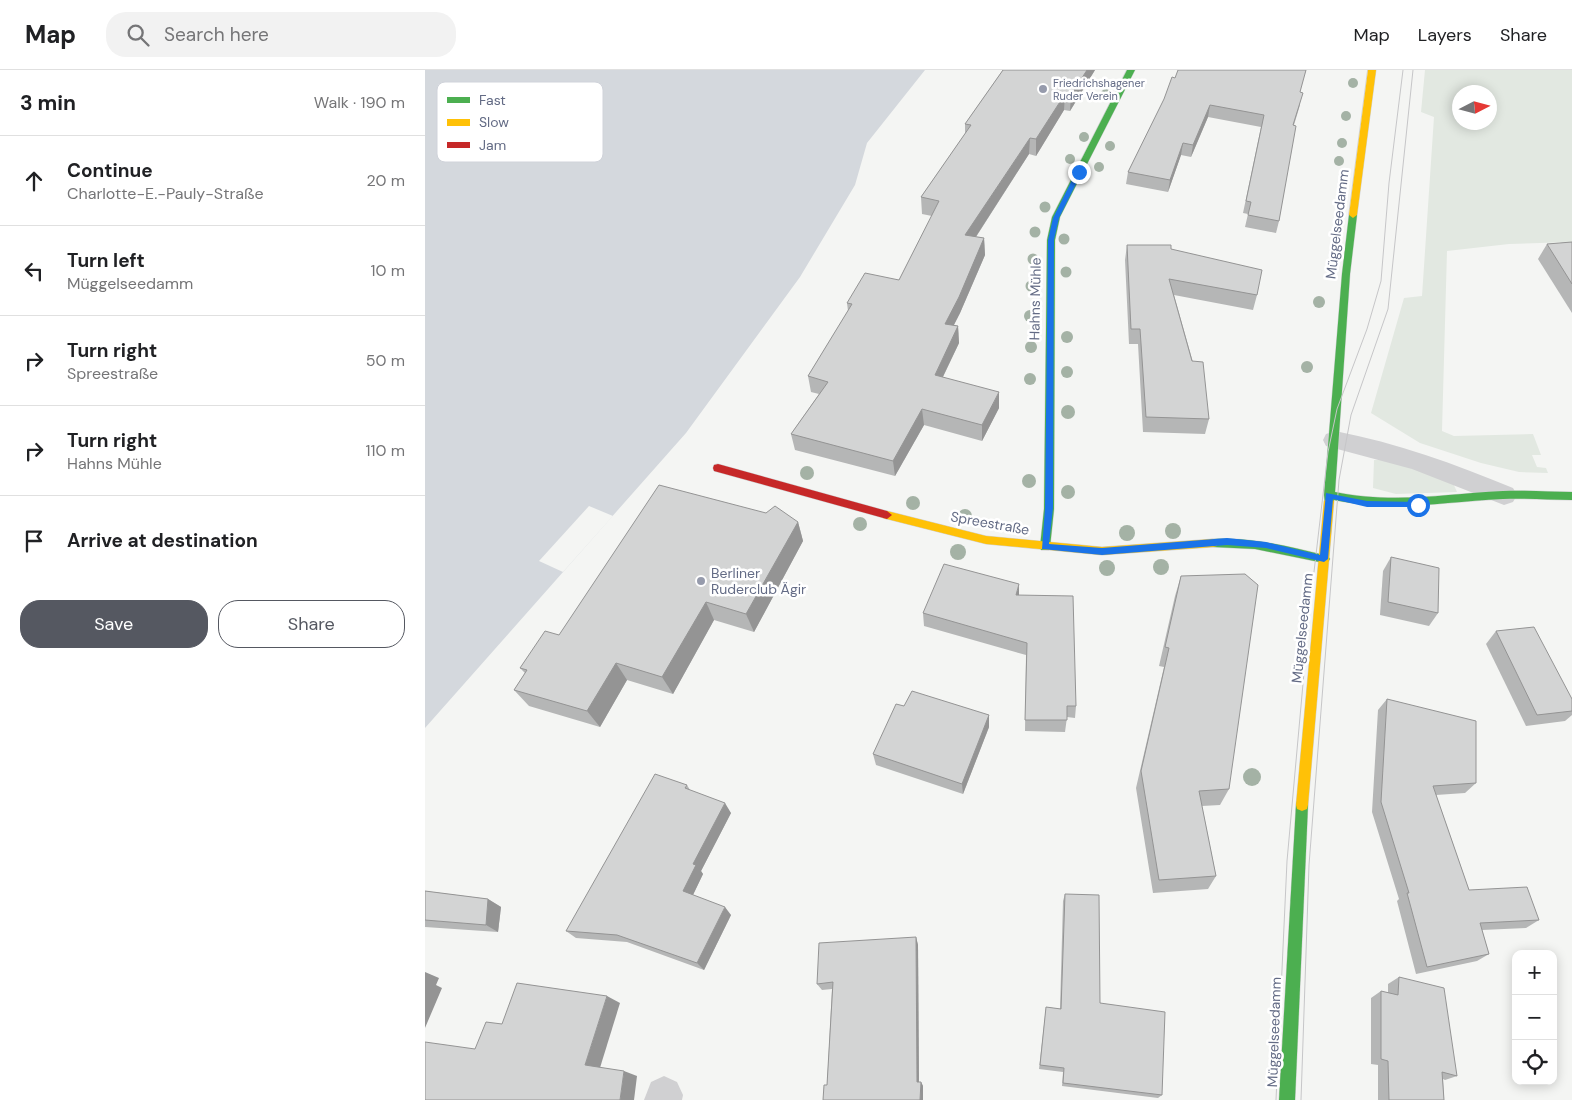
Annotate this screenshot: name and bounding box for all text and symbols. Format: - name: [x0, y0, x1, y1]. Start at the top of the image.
- search box: [106, 12, 456, 57]
- text: Map: [25, 19, 76, 50]
- icon: search: [124, 21, 152, 49]
- text: Search here: [164, 22, 269, 47]
- text: Map: [1354, 23, 1390, 47]
- text: Layers: [1418, 23, 1472, 47]
- text: Share: [1500, 23, 1547, 47]
- place label: Friedrichshagener Ruder Verein: [1053, 76, 1145, 103]
- legend: [437, 82, 603, 162]
- marker: Friedrichshagener Ruder Verein: [1037, 83, 1049, 95]
- north arrow: [1452, 85, 1497, 130]
- text: 3 min: [20, 89, 76, 117]
- text: Fast: [479, 91, 506, 109]
- text: Walk · 190 m: [314, 92, 405, 113]
- text: Slow: [479, 113, 509, 131]
- text: Jam: [479, 136, 506, 154]
- text: Continue: [67, 158, 153, 183]
- route end: [1068, 161, 1091, 184]
- icon: ahead: [20, 167, 48, 195]
- street label: Müggelseedamm: [1321, 168, 1353, 280]
- text: 20 m: [366, 170, 405, 191]
- text: Charlotte-E.-Pauly-Straße: [67, 183, 263, 204]
- text: Turn left: [67, 248, 145, 273]
- icon: left: [20, 257, 48, 285]
- street label: Hahns Mühle: [1025, 257, 1045, 341]
- text: 10 m: [371, 260, 405, 281]
- text: Müggelseedamm: [67, 273, 193, 294]
- text: Turn right: [67, 338, 157, 363]
- icon: right: [20, 347, 48, 375]
- text: 50 m: [366, 350, 405, 371]
- text: Spreestraße: [67, 363, 158, 384]
- text: Turn right: [67, 428, 157, 453]
- icon: right: [20, 437, 48, 465]
- text: 110 m: [366, 440, 405, 461]
- text: Hahns Mühle: [67, 453, 162, 474]
- route start: [1407, 494, 1430, 517]
- street label: Spreestraße: [949, 507, 1031, 539]
- icon: arrive: [20, 527, 48, 555]
- text: Arrive at destination: [67, 528, 258, 553]
- place label: Berliner Ruderclub Ägir: [711, 564, 806, 598]
- street label: Müggelseedamm: [1287, 572, 1317, 684]
- marker: Berliner Ruderclub Ägir: [695, 575, 707, 587]
- button: Save: [20, 600, 208, 648]
- button: Share: [218, 600, 405, 648]
- map controls: [1512, 950, 1557, 1085]
- button: +: [1512, 950, 1557, 995]
- street label: Müggelseedamm: [1263, 976, 1285, 1088]
- button: −: [1512, 995, 1557, 1040]
- button: locate: [1512, 1040, 1557, 1085]

